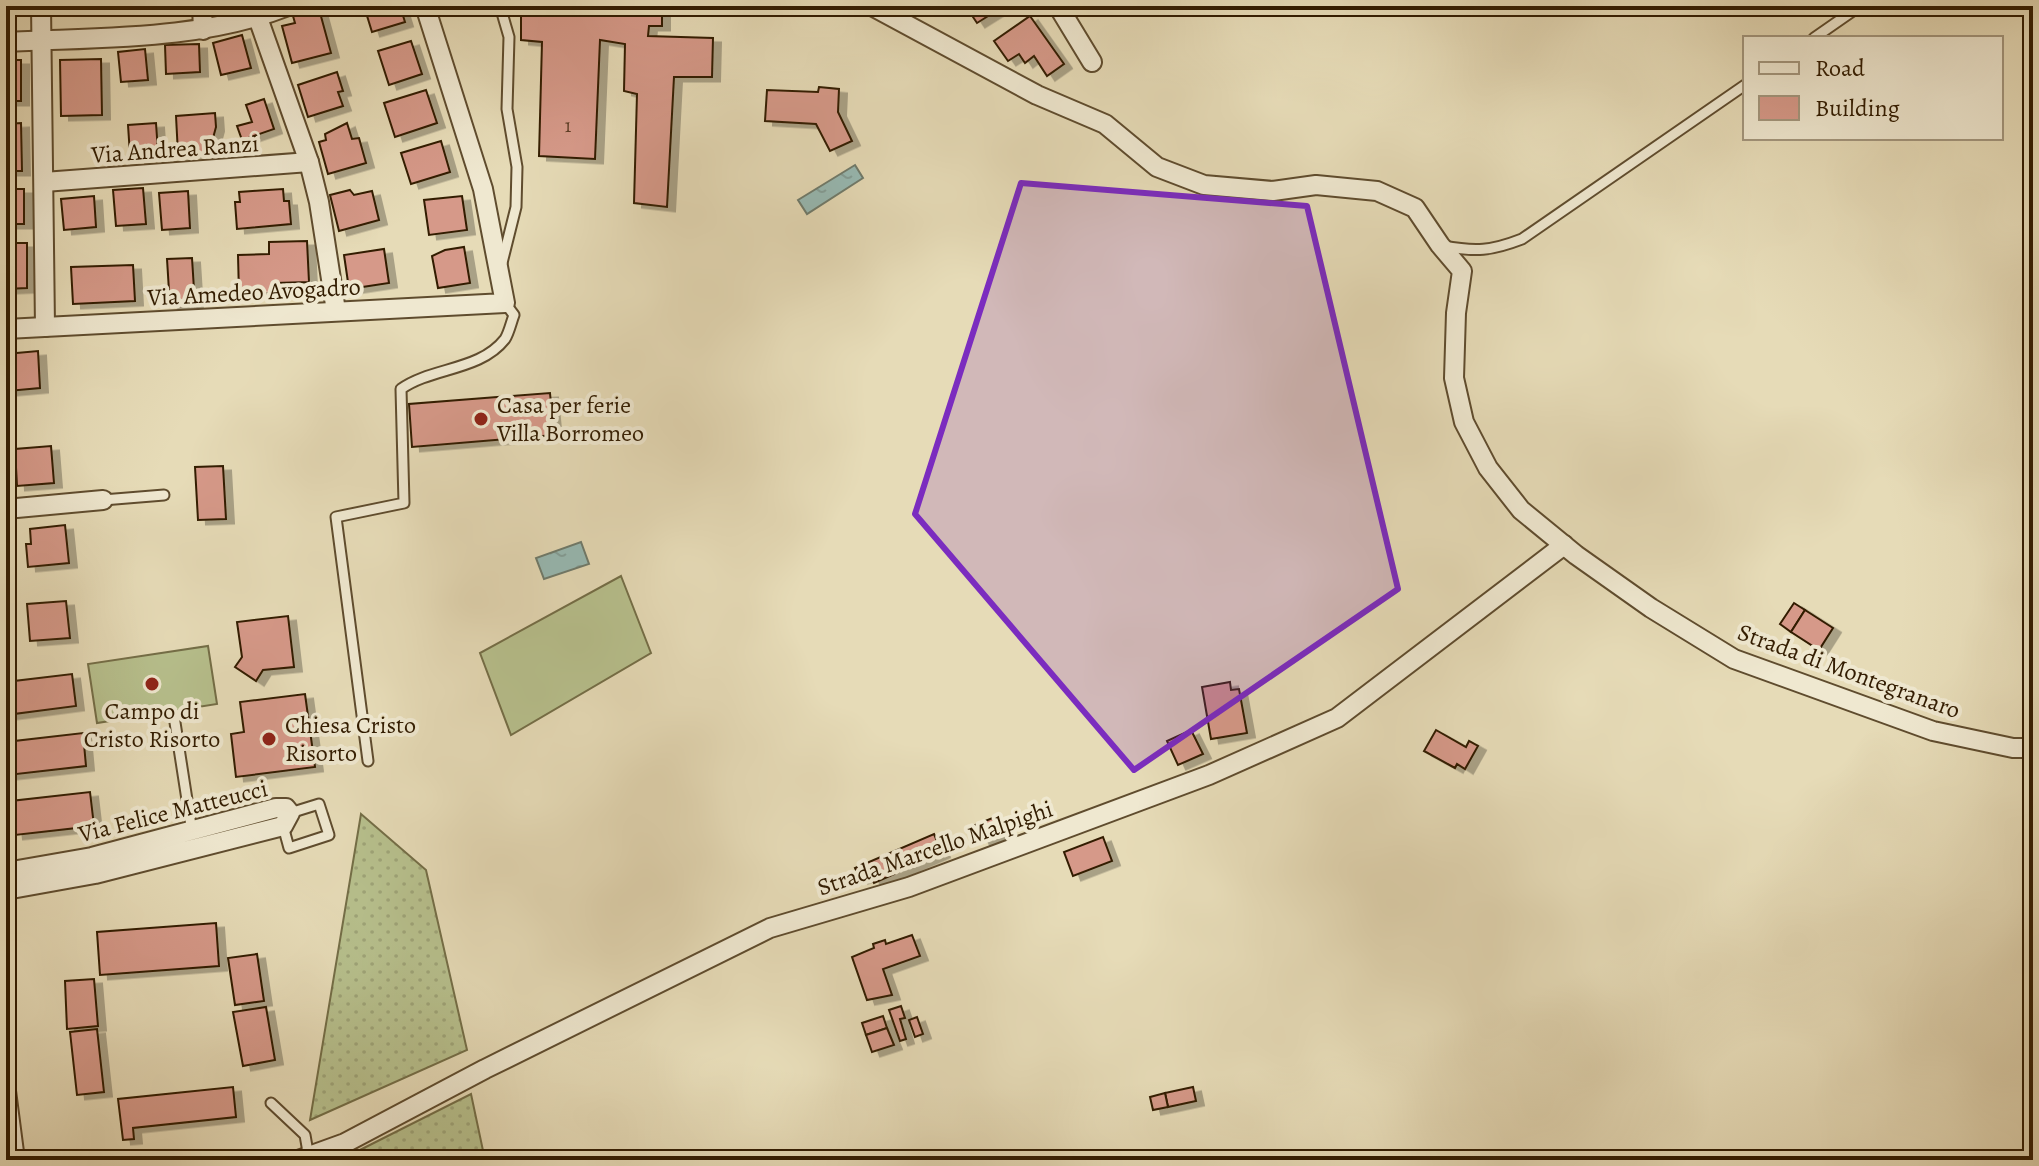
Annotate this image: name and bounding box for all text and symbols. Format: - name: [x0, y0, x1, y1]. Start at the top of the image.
- legend: [1743, 36, 2003, 140]
- text: Road: [1815, 52, 1865, 84]
- text: Building: [1815, 92, 1900, 124]
- house number: 1: [565, 112, 572, 139]
- street label: Via Andrea Ranzi: [89, 127, 260, 171]
- street label: Via Amedeo Avogadro: [146, 270, 361, 314]
- place label: Casa per ferie Villa Borromeo: [496, 389, 644, 449]
- marker: Casa per ferie Villa Borromeo: [472, 410, 490, 428]
- street label: Strada di Montegranaro: [1733, 616, 1965, 726]
- marker: Campo di Cristo Risorto: [143, 675, 161, 693]
- place label: Campo di Cristo Risorto: [84, 695, 220, 755]
- place label: Chiesa Cristo Risorto: [285, 709, 416, 769]
- marker: Chiesa Cristo Risorto: [260, 730, 278, 748]
- street label: Via Felice Matteucci: [74, 772, 271, 850]
- street label: Strada Marcello Malpighi: [813, 793, 1057, 903]

